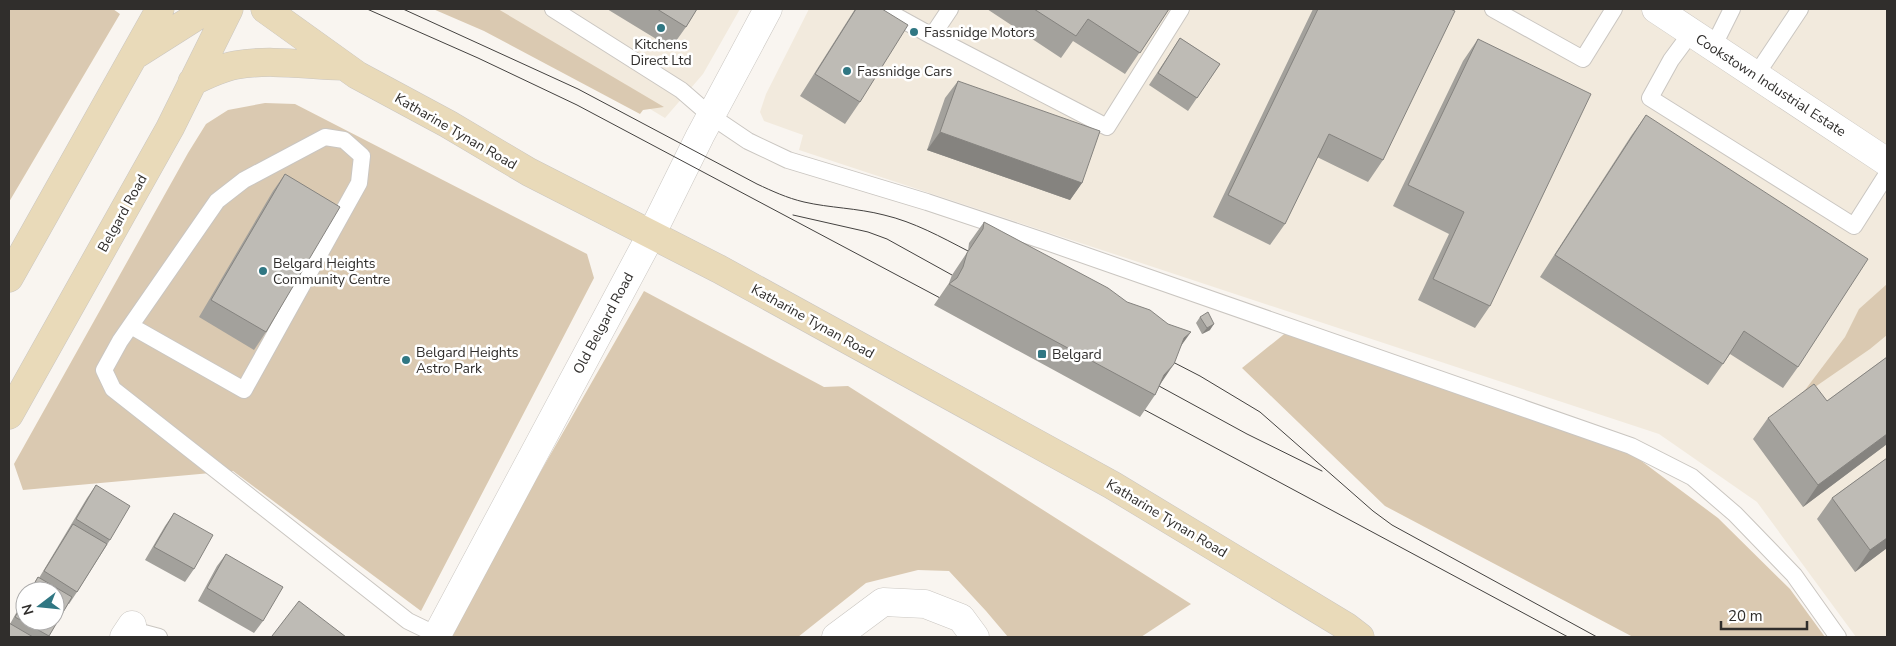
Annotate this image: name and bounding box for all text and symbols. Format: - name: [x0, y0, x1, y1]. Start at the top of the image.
- marker: Kitchens Direct Ltd: [655, 22, 667, 34]
- place label: Fassnidge Motors: [924, 23, 1035, 42]
- marker: Fassnidge Motors: [908, 26, 920, 38]
- street label: Cookstown Industrial Estate: [1692, 30, 1850, 141]
- place label: Kitchens Direct Ltd: [630, 35, 692, 70]
- place label: Fassnidge Cars: [857, 62, 952, 81]
- marker: Fassnidge Cars: [841, 65, 853, 77]
- street label: Katharine Tynan Road: [391, 89, 520, 174]
- street label: Belgard Road: [93, 171, 152, 255]
- place label: Belgard Heights Community Centre: [273, 254, 390, 289]
- marker: Belgard Heights Community Centre: [257, 265, 269, 277]
- street label: Old Belgard Road: [569, 269, 638, 377]
- street label: Katharine Tynan Road: [748, 280, 878, 363]
- place label: Belgard Heights Astro Park: [416, 343, 519, 378]
- place label: Belgard: [1052, 345, 1102, 364]
- marker: Belgard: [1036, 348, 1048, 360]
- marker: Belgard Heights Astro Park: [400, 354, 412, 366]
- street label: Katharine Tynan Road: [1103, 475, 1231, 562]
- north arrow: [15, 581, 65, 631]
- scale bar: [1721, 598, 1807, 630]
- text: N: [17, 602, 39, 617]
- text: 20 m: [1728, 606, 1763, 626]

